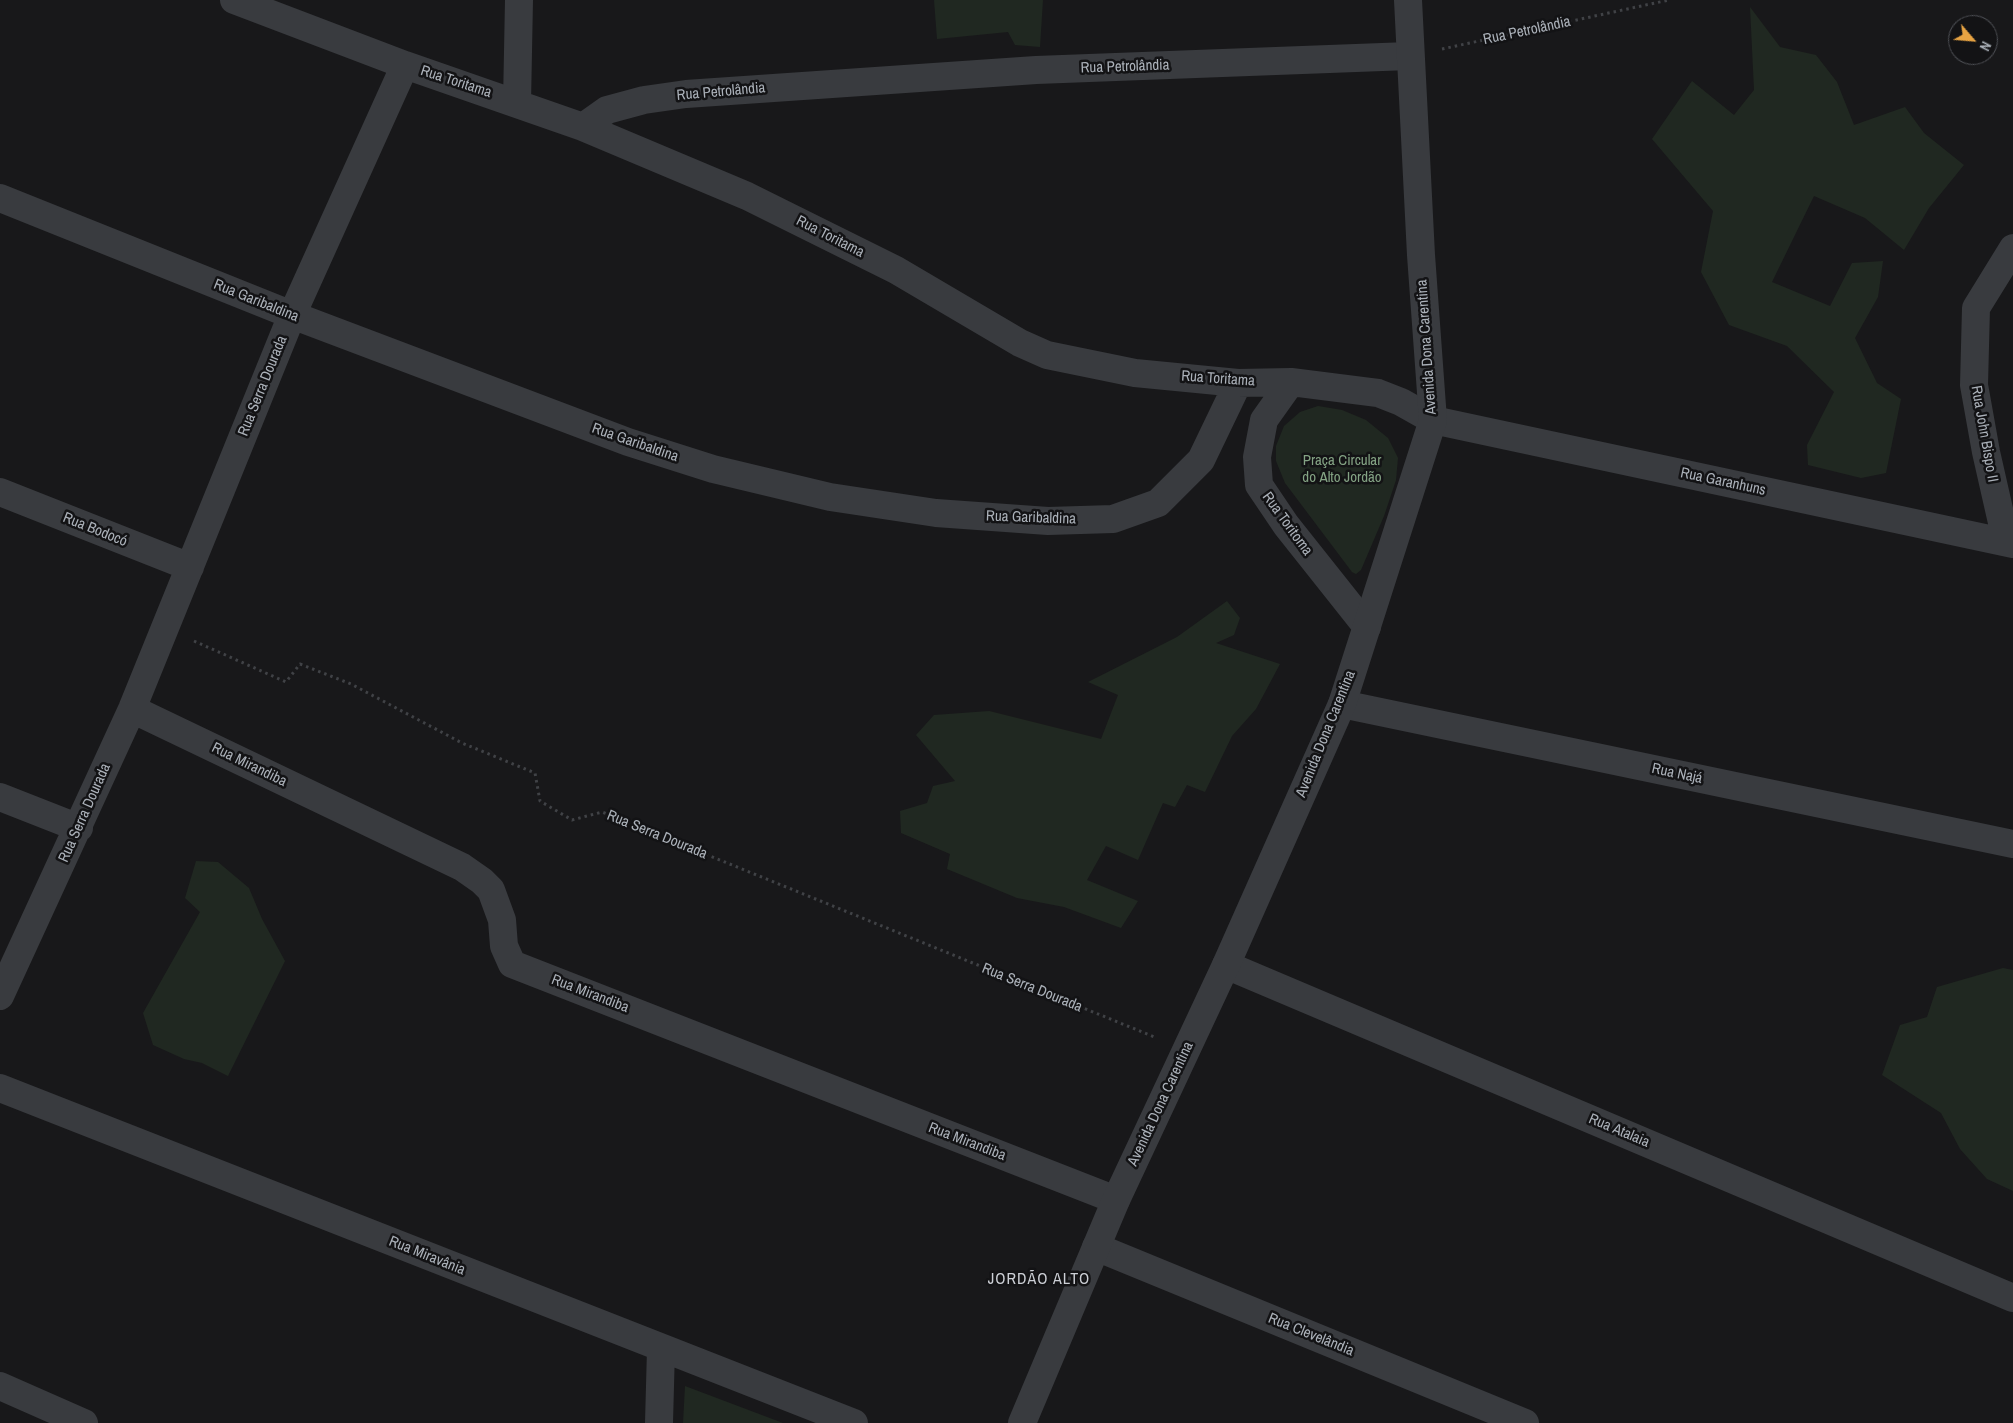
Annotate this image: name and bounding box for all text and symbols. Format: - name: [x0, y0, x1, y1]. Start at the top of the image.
- street label: Rua Petrolândia: [1482, 13, 1572, 49]
- north arrow: [1948, 15, 1998, 65]
- text: N: [1976, 39, 1995, 54]
- street label: Rua Petrolândia: [1080, 56, 1170, 78]
- street label: Rua Toritama: [418, 62, 494, 102]
- street label: Rua Petrolândia: [676, 79, 766, 105]
- street label: Rua Toritama: [793, 212, 867, 262]
- street label: Rua Garibaldina: [211, 276, 301, 326]
- street label: Avenida Dona Carentina: [1413, 279, 1441, 415]
- street label: Rua Serra Dourada: [235, 333, 291, 439]
- street label: Rua Toritama: [1181, 367, 1255, 391]
- street label: Rua John Bispo II: [1967, 384, 2001, 484]
- street label: Rua Garibaldina: [589, 420, 681, 466]
- park label: Praça Circular do Alto Jordão: [1302, 452, 1382, 487]
- street label: Rua Garanhuns: [1679, 464, 1767, 500]
- street label: Rua Toritoma: [1258, 489, 1316, 559]
- street label: Rua Garibaldina: [986, 507, 1076, 529]
- street label: Rua Bodocó: [60, 509, 130, 551]
- street label: Avenida Dona Carentina: [1292, 668, 1360, 800]
- street label: Rua Mirandiba: [208, 739, 290, 791]
- street label: Rua Najá: [1650, 760, 1704, 788]
- street label: Rua Serra Dourada: [55, 761, 115, 865]
- street label: Rua Serra Dourada: [604, 807, 710, 863]
- street label: Rua Serra Dourada: [979, 960, 1085, 1016]
- street label: Rua Mirandiba: [549, 971, 631, 1017]
- street label: Avenida Dona Carentina: [1124, 1039, 1198, 1169]
- street label: Rua Atalaia: [1586, 1110, 1652, 1152]
- street label: Rua Mirandiba: [926, 1119, 1008, 1165]
- street label: Rua Miravânia: [386, 1233, 468, 1279]
- district label: JORDÃO ALTO: [986, 1270, 1092, 1290]
- street label: Rua Clevelândia: [1265, 1310, 1357, 1360]

